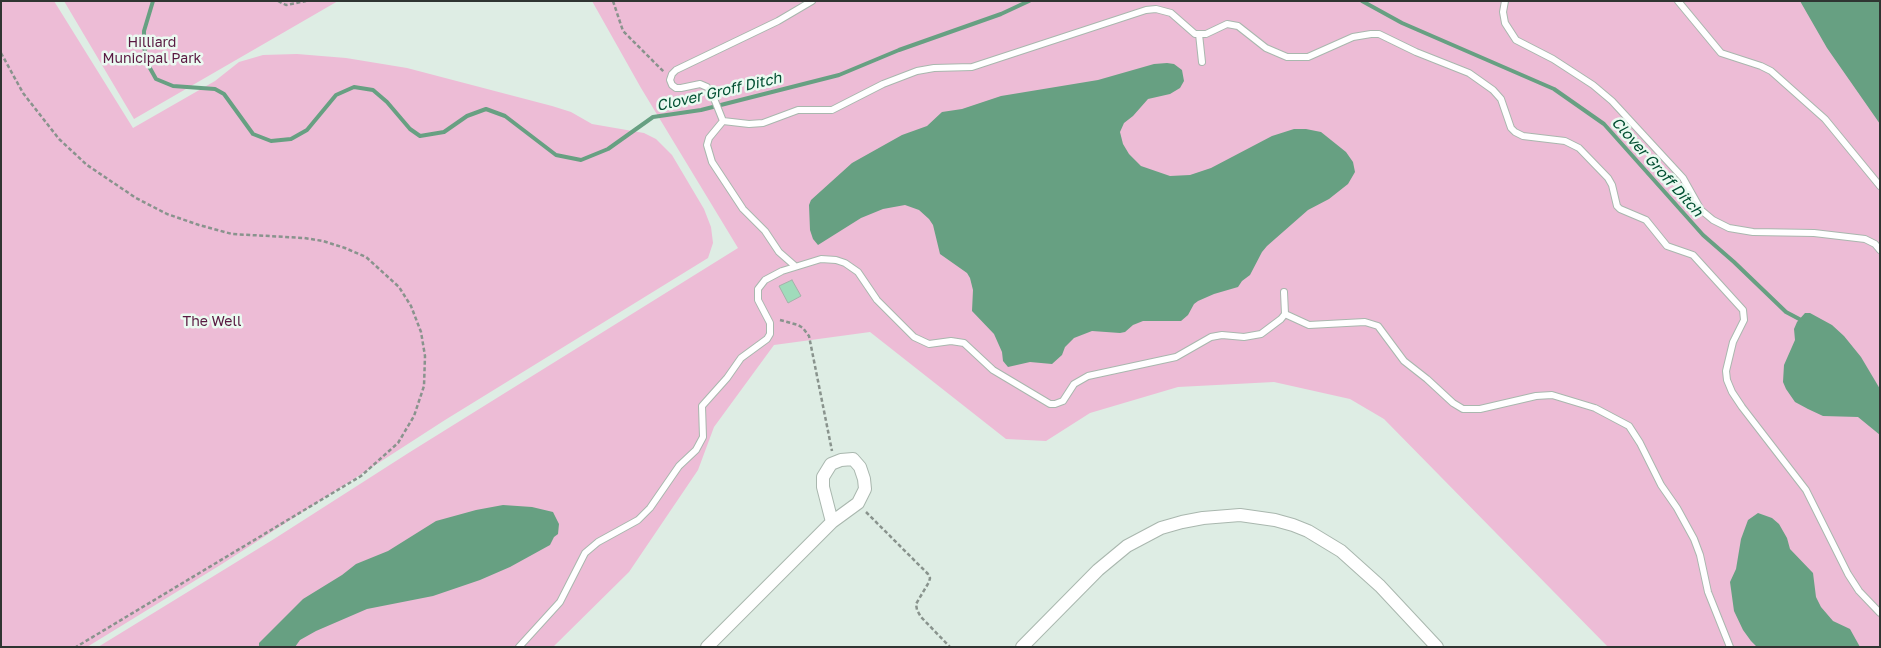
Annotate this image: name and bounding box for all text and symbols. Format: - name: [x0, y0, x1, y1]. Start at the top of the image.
- park label: Hilliard Municipal Park: [102, 35, 202, 68]
- water label: Clover Groff Ditch: [655, 69, 783, 115]
- water label: Clover Groff Ditch: [1608, 113, 1706, 221]
- park label: The Well: [183, 314, 241, 330]

